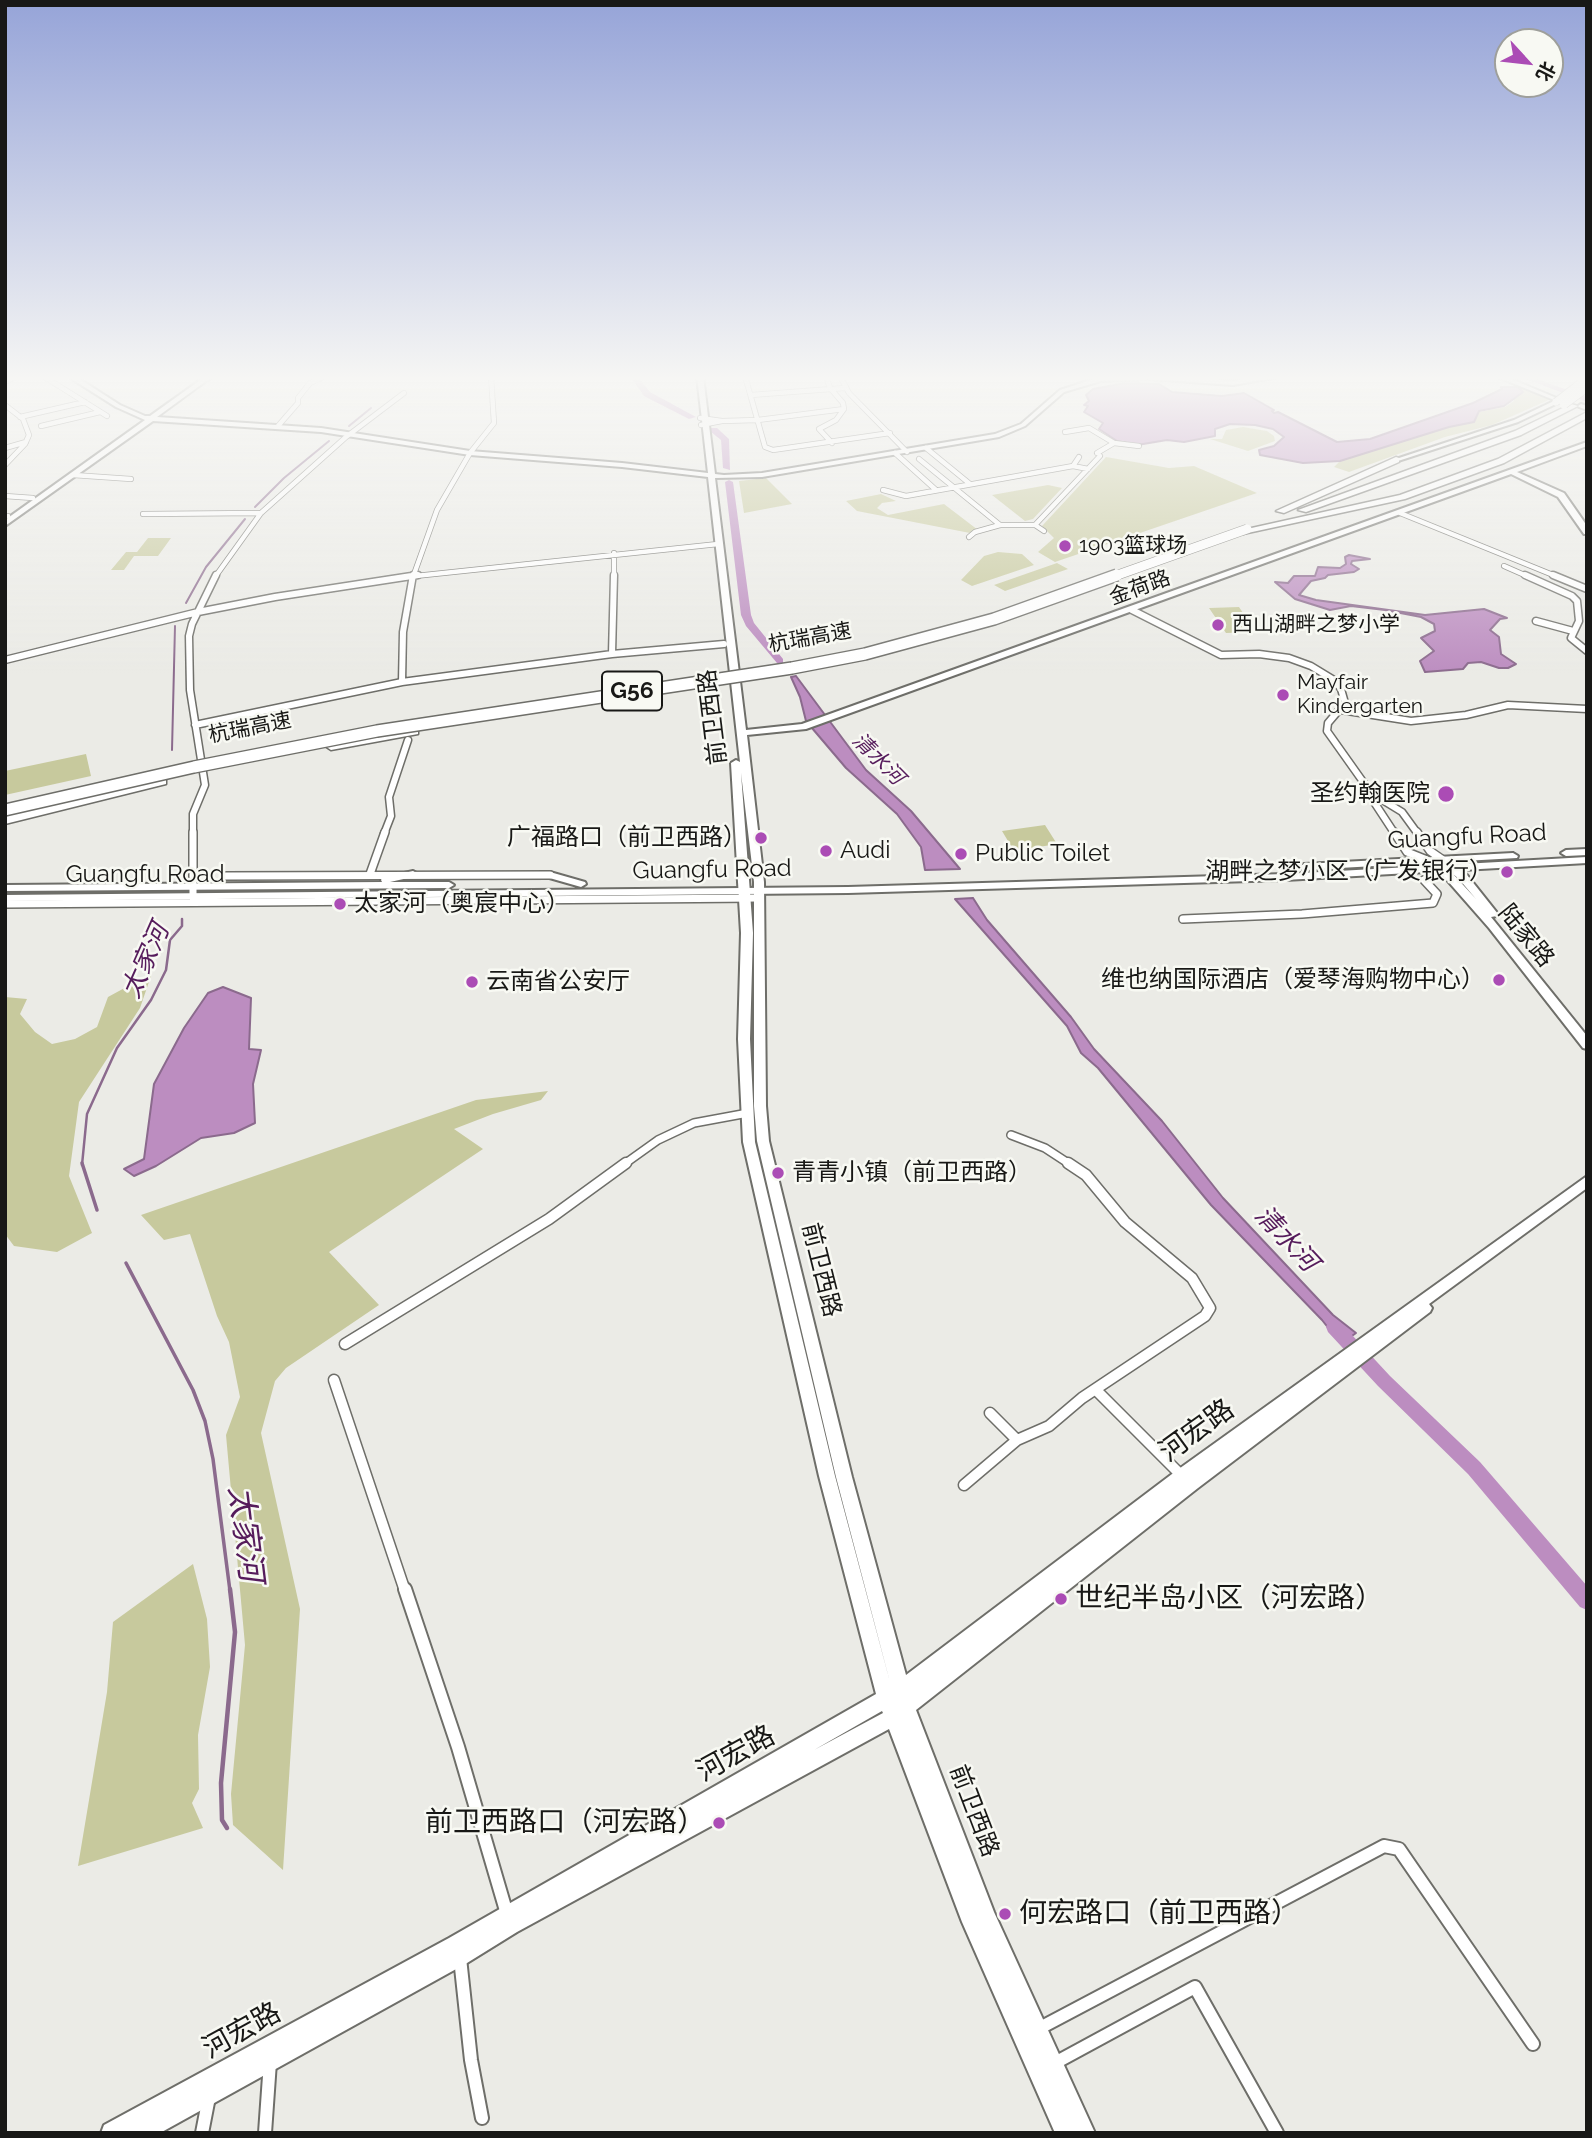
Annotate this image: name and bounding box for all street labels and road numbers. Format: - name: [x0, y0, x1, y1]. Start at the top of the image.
- street label: 金荷路: [1106, 565, 1174, 611]
- street label: 杭瑞高速: [766, 618, 854, 658]
- street label: 前卫西路: [693, 668, 733, 766]
- road number: G56: [602, 671, 662, 710]
- street label: 杭瑞高速: [206, 708, 294, 748]
- street label: Guangfu Road: [1387, 818, 1547, 856]
- street label: Guangfu Road: [632, 854, 792, 886]
- street label: Guangfu Road: [65, 861, 225, 889]
- street label: 陆家路: [1492, 899, 1560, 973]
- street label: 前卫西路: [795, 1220, 847, 1320]
- street label: 河宏路: [1153, 1393, 1241, 1469]
- street label: 河宏路: [691, 1719, 781, 1789]
- street label: 前卫西路: [943, 1761, 1005, 1861]
- street label: 河宏路: [197, 1996, 287, 2066]

